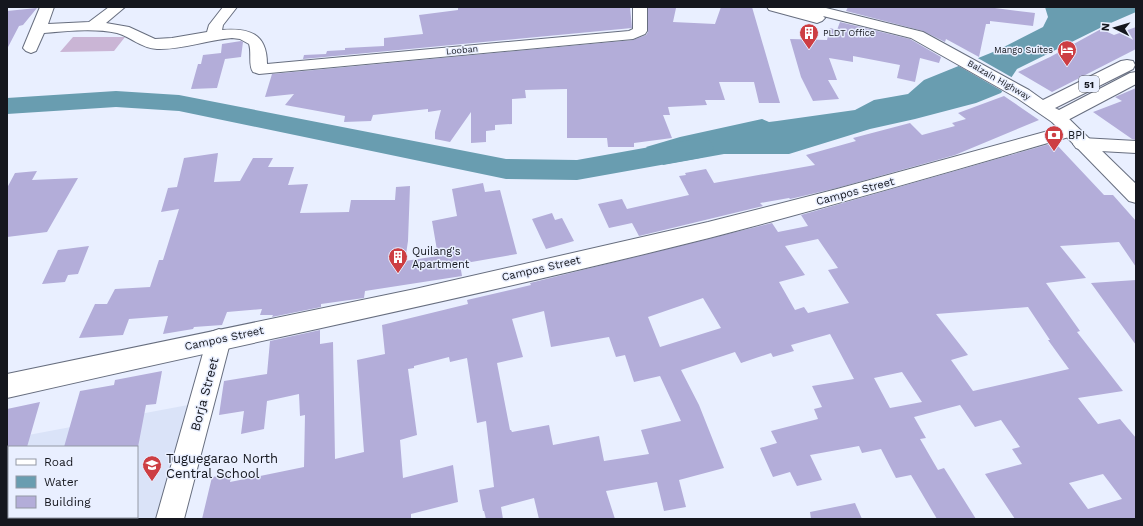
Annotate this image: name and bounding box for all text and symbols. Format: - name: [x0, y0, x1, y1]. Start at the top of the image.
- north arrow: [1095, 8, 1135, 48]
- building icon: PLDT Office: [798, 22, 820, 50]
- text: N: [1099, 23, 1112, 32]
- place label: PLDT Office: [823, 28, 875, 38]
- hotel icon: Mango Suites: [1056, 39, 1078, 67]
- street label: Looban: [445, 44, 479, 56]
- place label: Mango Suites: [994, 45, 1053, 55]
- street label: Balzain Highway: [966, 58, 1032, 102]
- road number: 51: [1079, 76, 1099, 92]
- bank icon: BPI: [1043, 124, 1065, 152]
- place label: BPI: [1068, 129, 1085, 142]
- street label: Campos Street: [815, 175, 896, 208]
- place label: Quilang's Apartment: [412, 245, 470, 271]
- building icon: Quilang's Apartment: [387, 246, 409, 274]
- street label: Campos Street: [500, 253, 582, 284]
- street label: Campos Street: [183, 324, 265, 353]
- street label: Borja Street: [187, 355, 222, 433]
- legend: [8, 446, 138, 518]
- place label: Tuguegarao North Central School: [166, 451, 278, 481]
- school or university icon: Tuguegarao North Central School: [141, 454, 163, 482]
- text: Road: [44, 455, 73, 469]
- text: Water: [44, 475, 79, 489]
- text: Building: [44, 495, 91, 509]

